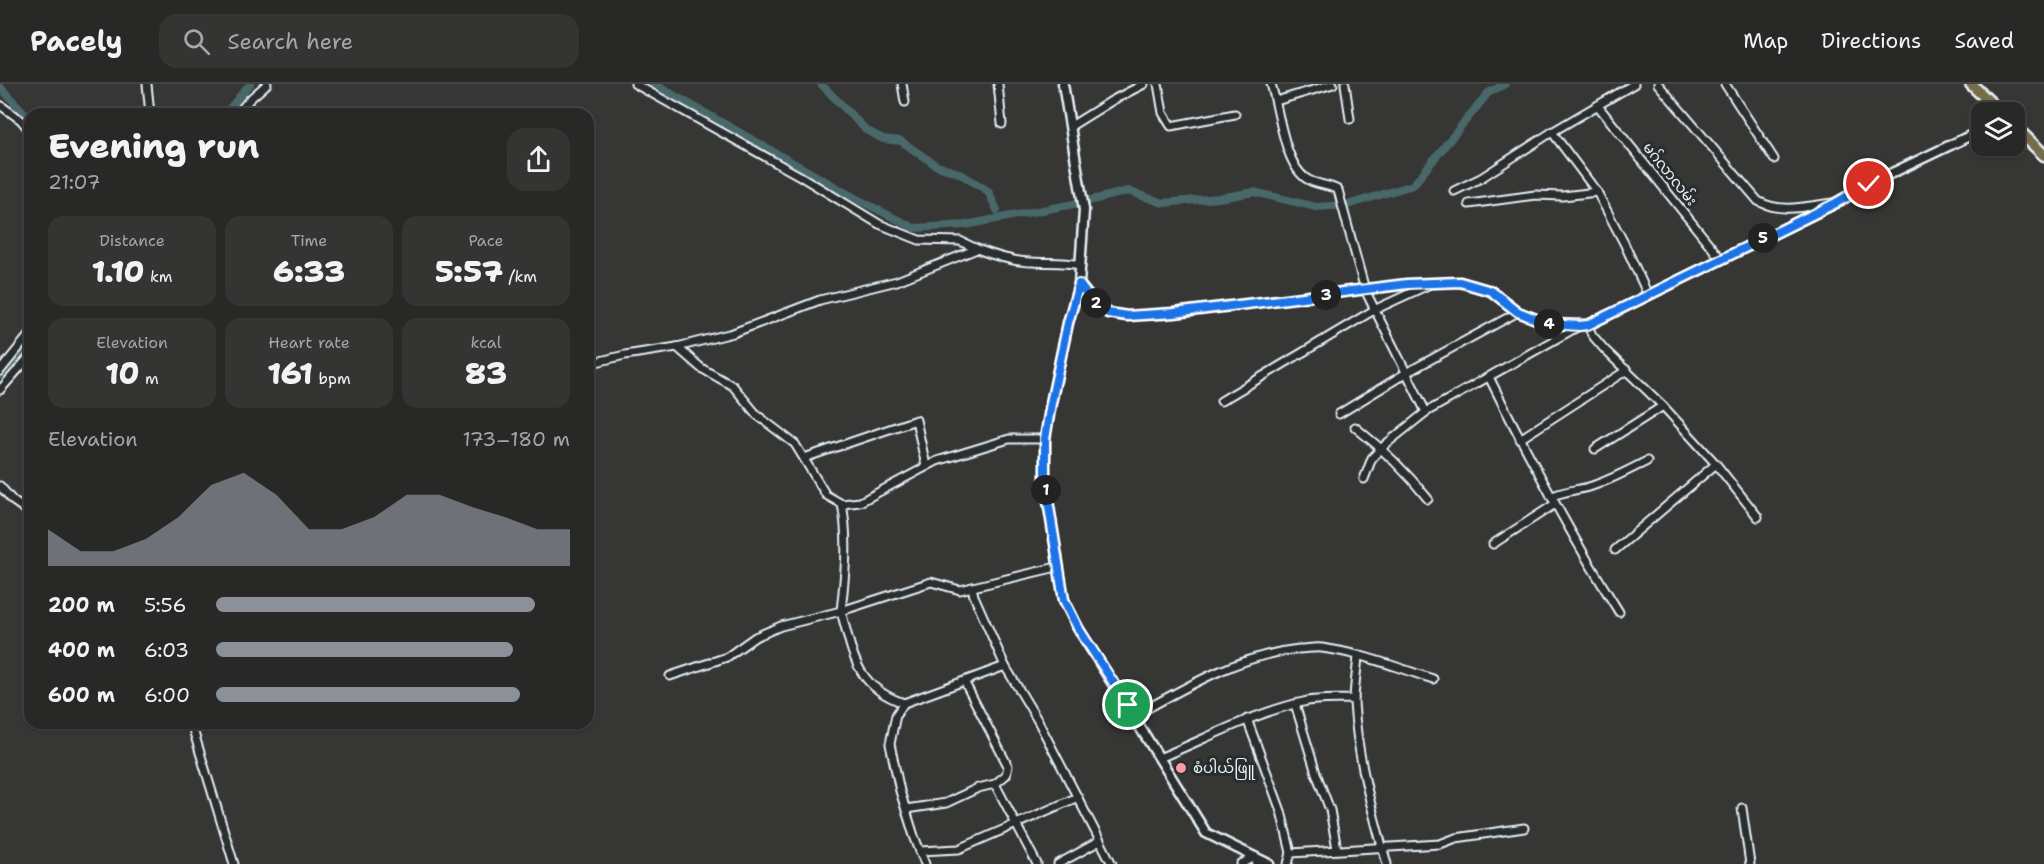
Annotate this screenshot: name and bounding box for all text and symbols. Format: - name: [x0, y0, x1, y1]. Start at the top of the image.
- search box: [159, 14, 579, 68]
- text: Pacely: [30, 22, 123, 60]
- icon: search: [180, 25, 213, 58]
- text: Search here: [228, 27, 353, 56]
- text: Map: [1743, 27, 1788, 55]
- text: Directions: [1821, 27, 1921, 55]
- text: Saved: [1954, 27, 2014, 55]
- map controls: [1971, 102, 2025, 156]
- button: layers: [1971, 102, 2025, 156]
- text: Evening run: [48, 124, 259, 169]
- button: share: [507, 128, 570, 191]
- street label: မဂ်လာလမ်း: [1638, 138, 1702, 210]
- pin: [1843, 158, 1894, 209]
- icon: check: [1852, 167, 1885, 200]
- text: 21:07: [48, 169, 100, 195]
- pin: 5: [1748, 223, 1778, 253]
- text: 5: [1758, 227, 1768, 248]
- text: Distance: [99, 230, 165, 251]
- text: Time: [291, 230, 327, 251]
- text: Pace: [468, 230, 504, 251]
- text: 1.10: [91, 251, 145, 292]
- text: 6:33: [273, 251, 345, 292]
- text: 5:57: [435, 251, 503, 292]
- text: km: [145, 266, 173, 287]
- text: /km: [503, 266, 537, 287]
- pin: 3: [1311, 280, 1341, 310]
- text: 3: [1320, 284, 1332, 305]
- pin: 2: [1081, 288, 1111, 318]
- text: 2: [1090, 292, 1102, 313]
- pin: 4: [1534, 309, 1564, 339]
- text: 4: [1543, 313, 1555, 334]
- text: Elevation: [96, 332, 168, 353]
- text: Heart rate: [268, 332, 350, 353]
- text: kcal: [470, 332, 502, 353]
- text: 10: [105, 353, 139, 394]
- text: 161: [267, 353, 313, 394]
- text: 83: [465, 353, 507, 394]
- text: m: [139, 368, 159, 389]
- text: bpm: [313, 368, 351, 389]
- text: Elevation: [48, 426, 138, 452]
- text: 173–180 m: [462, 426, 570, 452]
- pin: 1: [1031, 475, 1061, 505]
- text: 1: [1042, 479, 1050, 500]
- text: 200 m: [48, 592, 115, 618]
- text: 5:56: [144, 592, 187, 618]
- text: 400 m: [48, 637, 115, 663]
- text: 6:03: [144, 637, 189, 663]
- pin: [1102, 679, 1153, 730]
- text: 600 m: [48, 682, 115, 708]
- text: 6:00: [144, 682, 190, 708]
- icon: arrive: [1111, 688, 1144, 721]
- place label: စံပါယ်ဖြူ: [1193, 758, 1256, 780]
- marker: စံပါယ်ဖြူ: [1174, 761, 1188, 775]

